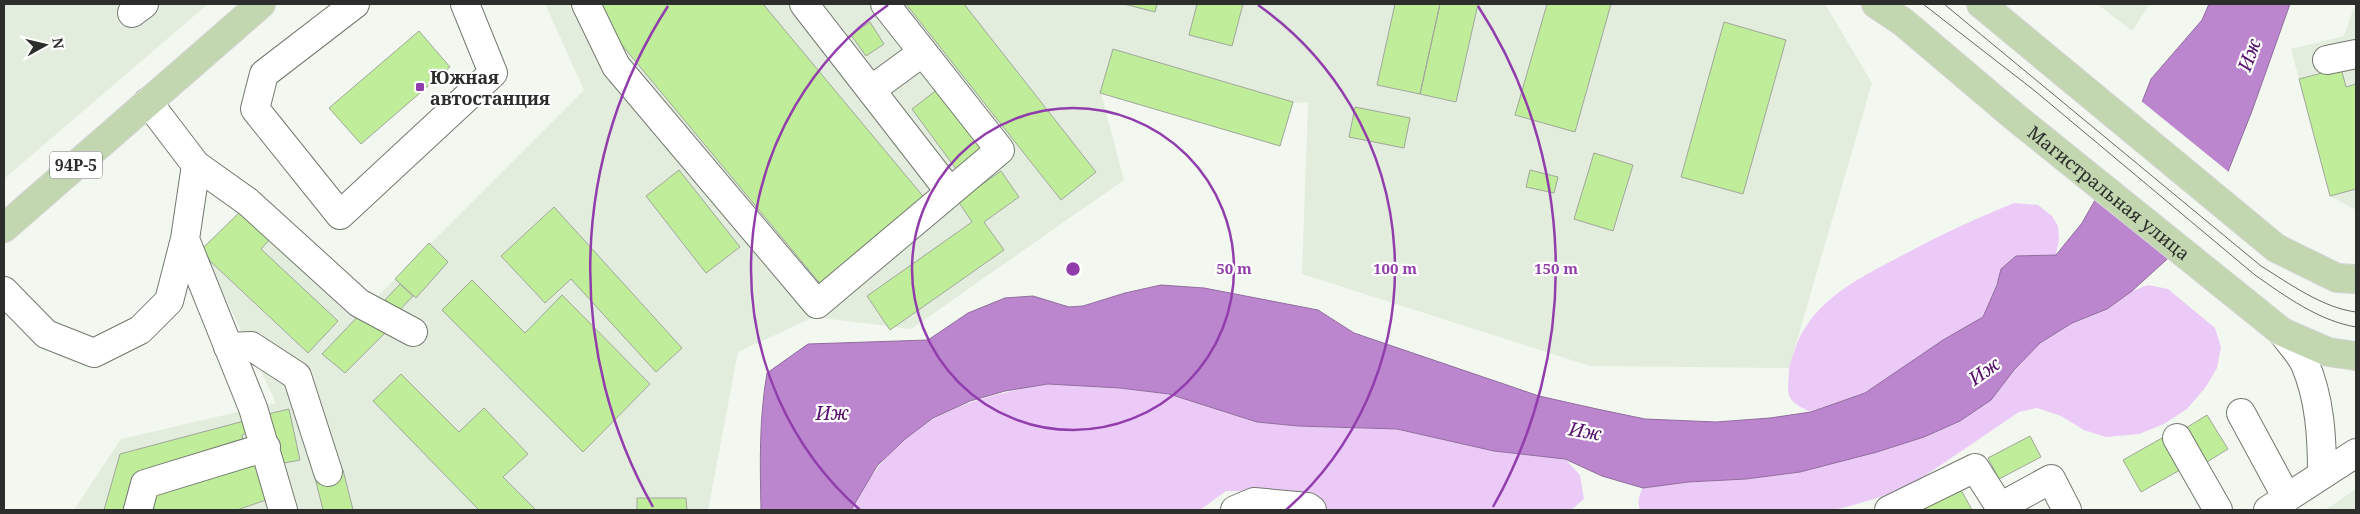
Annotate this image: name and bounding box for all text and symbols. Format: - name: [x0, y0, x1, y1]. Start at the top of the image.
- north arrow: [20, 20, 70, 70]
- water label: Иж: [2231, 35, 2267, 76]
- text: N: [48, 36, 69, 50]
- place label: Южная автостанция: [430, 65, 550, 110]
- marker: Южная автостанция: [414, 81, 426, 93]
- street label: Магистральная улица: [2023, 120, 2195, 265]
- road number: 94Р-5: [50, 152, 102, 178]
- text: 50 m: [1216, 258, 1252, 278]
- text: 100 m: [1373, 258, 1417, 278]
- text: 150 m: [1534, 258, 1578, 278]
- centre of rings: [1064, 260, 1082, 278]
- water label: Иж: [1962, 351, 2005, 392]
- water label: Иж: [815, 400, 849, 426]
- water label: Иж: [1566, 415, 1604, 447]

